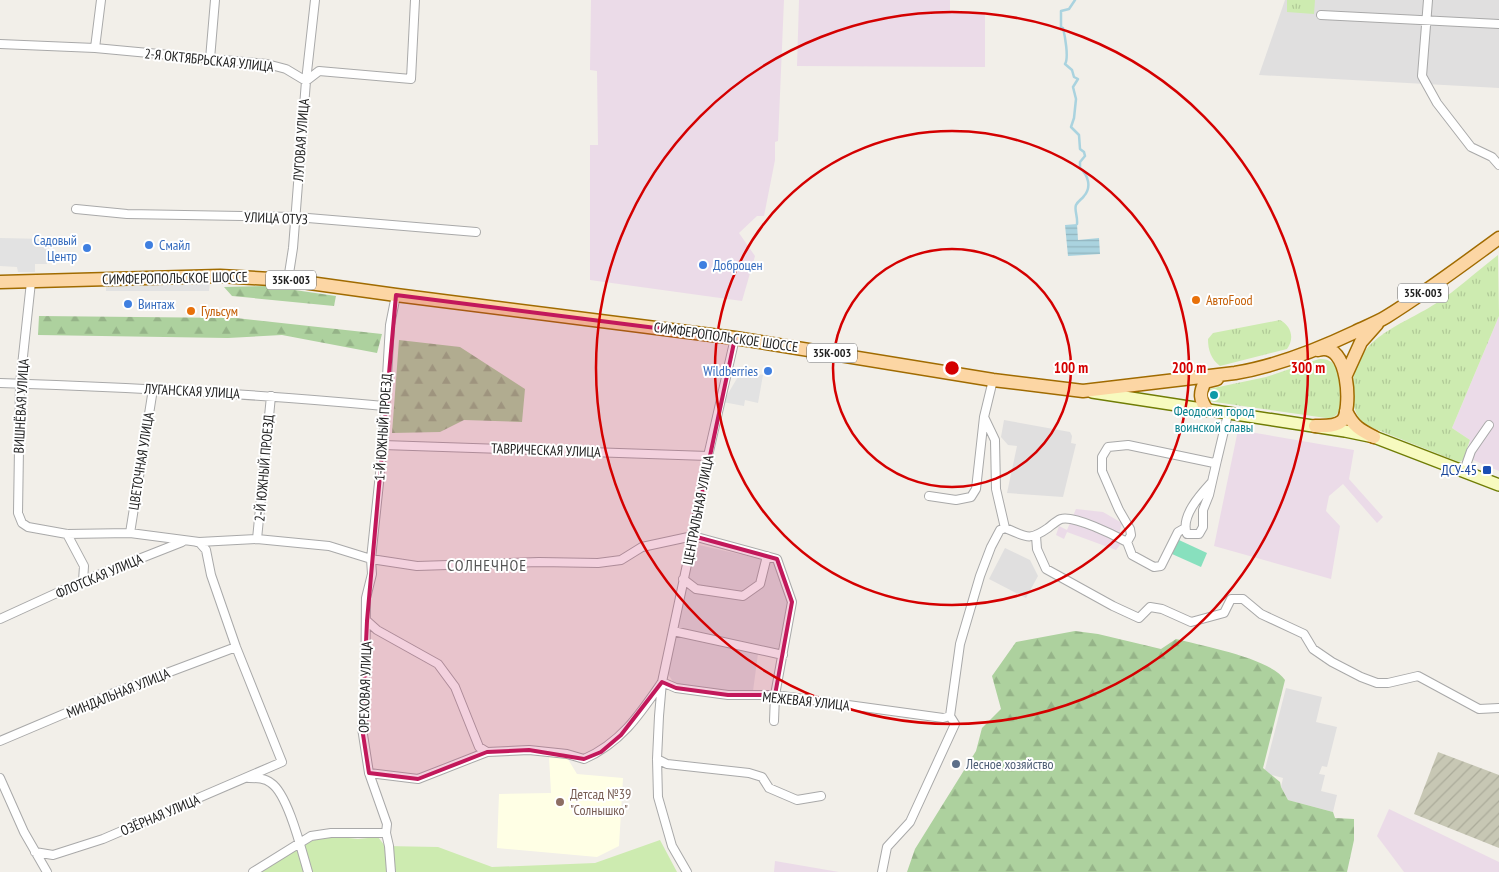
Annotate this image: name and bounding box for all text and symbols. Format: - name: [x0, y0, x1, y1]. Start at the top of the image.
- street label: 2-Я ОКТЯБРЬСКАЯ УЛИЦА: [144, 44, 275, 76]
- street label: ЛУГОВАЯ УЛИЦА: [289, 98, 313, 183]
- street label: УЛИЦА ОТУЗ: [244, 208, 308, 228]
- place label: Садовый Центр: [33, 231, 77, 265]
- place label: Смайл: [159, 236, 190, 254]
- marker: Смайл: [143, 239, 155, 251]
- marker: Садовый Центр: [81, 242, 93, 254]
- place label: Доброцен: [713, 256, 763, 274]
- marker: Доброцен: [697, 259, 709, 271]
- street label: СИМФЕРОПОЛЬСКОЕ ШОССЕ: [102, 268, 248, 288]
- road number: 35К-003: [266, 270, 316, 290]
- road number: 35К-003: [1398, 284, 1448, 302]
- place label: АвтоFood: [1206, 291, 1253, 309]
- marker: АвтоFood: [1190, 294, 1202, 306]
- place label: Винтаж: [138, 295, 175, 313]
- marker: Винтаж: [122, 298, 134, 310]
- place label: Гульсум: [201, 302, 238, 320]
- marker: Гульсум: [185, 305, 197, 317]
- street label: СИМФЕРОПОЛЬСКОЕ ШОССЕ: [653, 318, 799, 356]
- road number: 35К-003: [807, 343, 857, 362]
- street label: ВИШНЁВАЯ УЛИЦА: [10, 358, 32, 454]
- text: 100 m: [1054, 358, 1088, 377]
- text: 200 m: [1172, 358, 1206, 377]
- text: 300 m: [1291, 358, 1325, 377]
- centre of rings: [943, 359, 961, 377]
- place label: Wildberries: [703, 362, 758, 380]
- marker: Wildberries: [762, 365, 774, 377]
- street label: 1-Й ЮЖНЫЙ ПРОЕЗД: [370, 372, 396, 481]
- street label: ЛУГАНСКАЯ УЛИЦА: [143, 379, 241, 403]
- marker: Феодосия город воинской славы: [1208, 389, 1220, 401]
- place label: Феодосия город воинской славы: [1174, 402, 1254, 436]
- street label: ЦВЕТОЧНАЯ УЛИЦА: [124, 410, 158, 511]
- street label: 2-Й ЮЖНЫЙ ПРОЕЗД: [250, 413, 278, 522]
- street label: ТАВРИЧЕСКАЯ УЛИЦА: [491, 439, 601, 461]
- street label: ЦЕНТРАЛЬНАЯ УЛИЦА: [679, 453, 718, 566]
- place label: ДСУ-45: [1441, 461, 1477, 479]
- marker: ДСУ-45: [1481, 464, 1493, 476]
- street label: ФЛОТСКАЯ УЛИЦА: [53, 549, 146, 602]
- district label: СОЛНЕЧНОЕ: [447, 555, 527, 575]
- street label: ОРЕХОВАЯ УЛИЦА: [354, 640, 376, 733]
- street label: МИНДАЛЬНАЯ УЛИЦА: [64, 664, 173, 722]
- street label: МЕЖЕВАЯ УЛИЦА: [762, 687, 851, 715]
- place label: Лесное хозяйство: [965, 755, 1054, 773]
- marker: Лесное хозяйство: [950, 758, 962, 770]
- place label: Детсад №39 "Солнышко": [570, 785, 631, 819]
- street label: ОЗЁРНАЯ УЛИЦА: [118, 790, 203, 840]
- marker: Детсад №39 "Солнышко": [554, 796, 566, 808]

